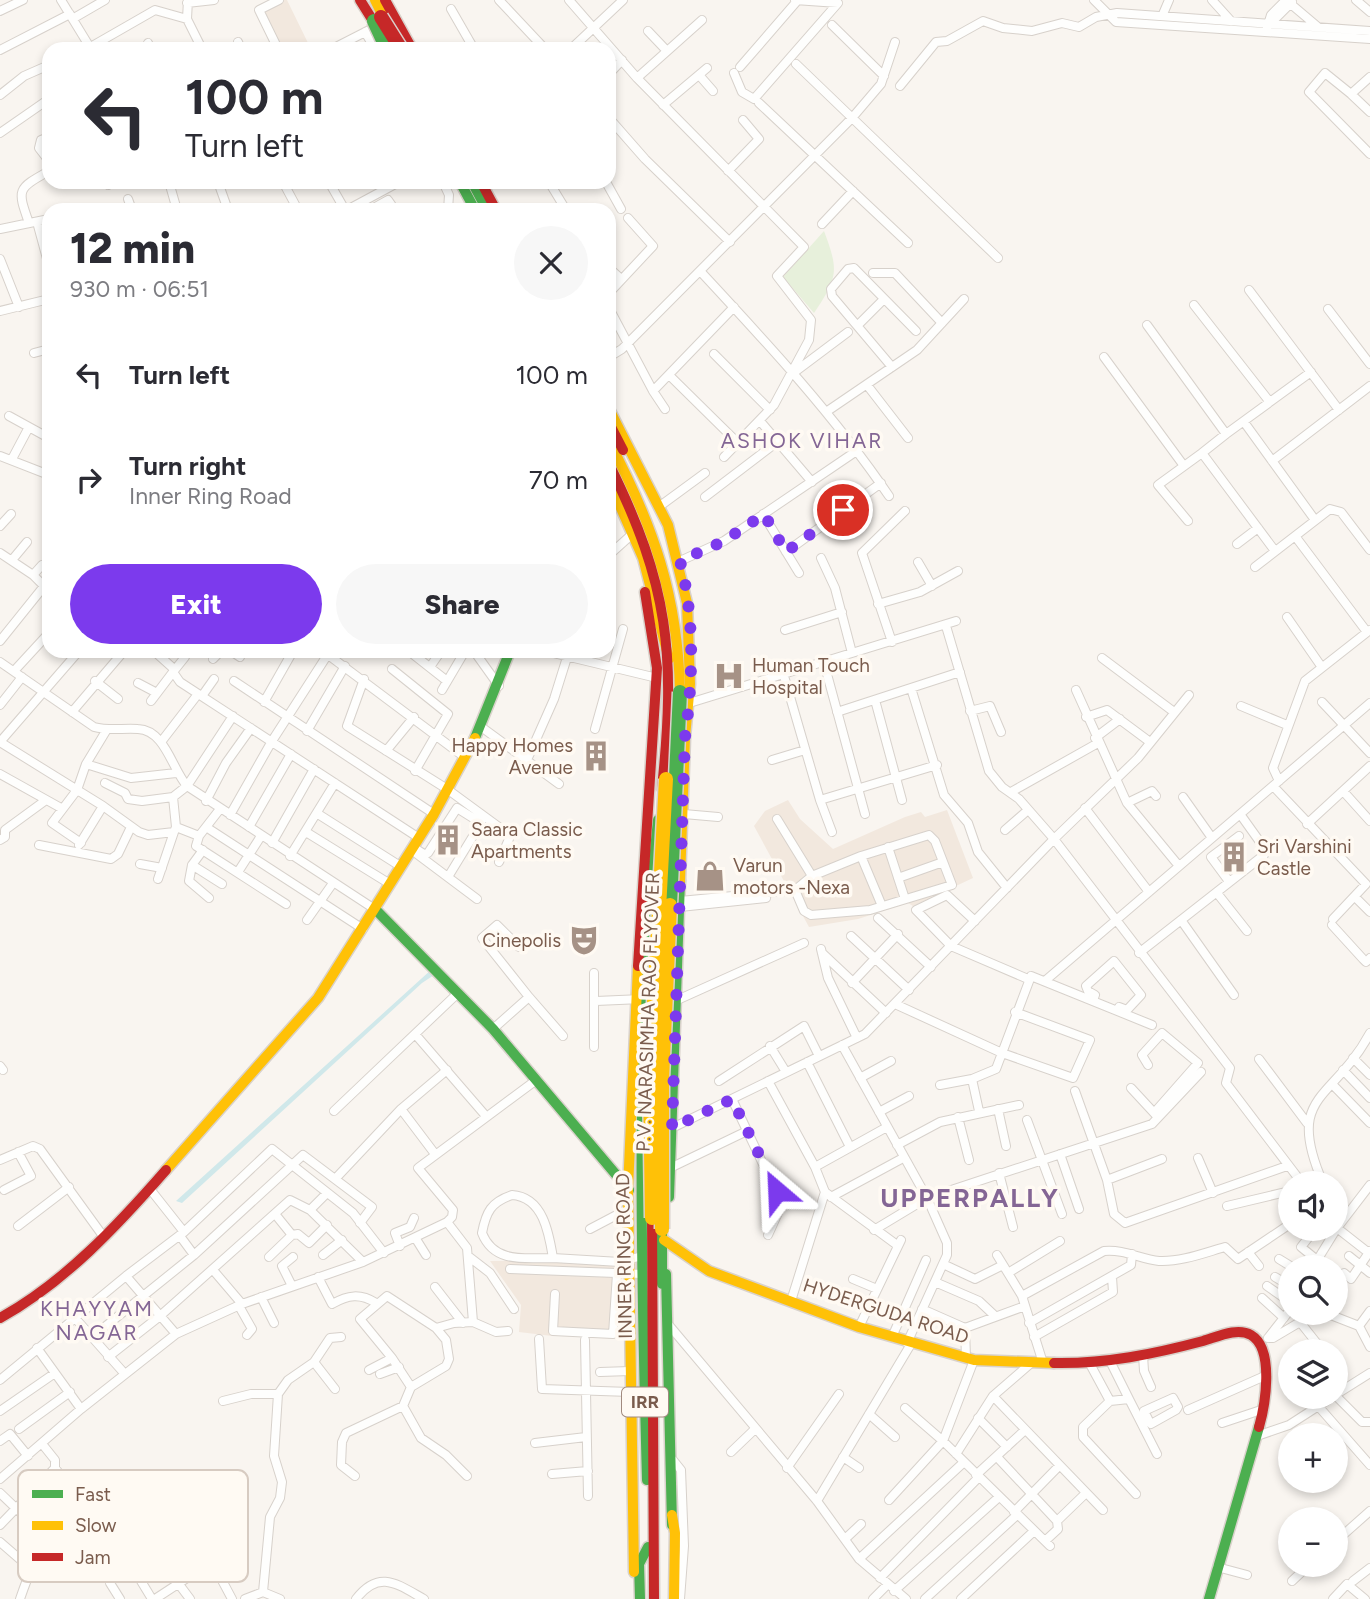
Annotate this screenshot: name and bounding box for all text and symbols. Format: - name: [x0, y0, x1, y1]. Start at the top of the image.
- text: 100 m: [185, 67, 324, 126]
- icon: left: [70, 70, 161, 161]
- text: Turn left: [185, 127, 304, 165]
- text: 12 min: [70, 223, 195, 274]
- button: close: [514, 226, 588, 300]
- text: 930 m · 06:51: [70, 275, 209, 303]
- icon: left: [70, 356, 108, 394]
- text: Turn left: [129, 359, 230, 391]
- text: 100 m: [515, 359, 588, 391]
- district label: ASHOK VIHAR: [721, 428, 883, 453]
- text: Turn right: [129, 450, 246, 482]
- icon: right: [70, 461, 108, 499]
- text: 70 m: [529, 464, 588, 496]
- pin: [813, 480, 873, 540]
- text: Inner Ring Road: [129, 482, 292, 510]
- icon: arrive: [824, 491, 862, 529]
- button: Exit: [70, 564, 322, 644]
- button: Share: [336, 564, 588, 644]
- place label: Human Touch Hospital: [752, 654, 870, 699]
- hospital icon: Human Touch Hospital: [712, 659, 746, 693]
- place label: Happy Homes Avenue: [451, 734, 573, 779]
- building icon: Happy Homes Avenue: [579, 739, 613, 773]
- place label: Saara Classic Apartments: [471, 818, 583, 863]
- building icon: Saara Classic Apartments: [431, 823, 465, 857]
- place label: Sri Varshini Castle: [1257, 835, 1352, 880]
- building icon: Sri Varshini Castle: [1217, 840, 1251, 874]
- place label: Varun motors -Nexa: [733, 854, 850, 899]
- shop icon: Varun motors -Nexa: [693, 859, 727, 893]
- street label: P.V. NARASIMHA RAO FLYOVER: [632, 872, 664, 1152]
- theatre icon: Cinepolis: [567, 923, 601, 957]
- place label: Cinepolis: [482, 929, 561, 952]
- position arrow: [740, 1154, 814, 1228]
- map controls: [1278, 1171, 1348, 1577]
- button: sound: [1278, 1171, 1348, 1241]
- street label: INNER RING ROAD: [611, 1173, 637, 1339]
- district label: UPPERPALLY: [880, 1182, 1060, 1214]
- button: search: [1278, 1255, 1348, 1325]
- street label: HYDERGUDA ROAD: [800, 1273, 972, 1349]
- district label: KHAYYAM NAGAR: [40, 1296, 154, 1345]
- button: layers: [1278, 1339, 1348, 1409]
- road number: IRR: [622, 1387, 668, 1416]
- button: +: [1278, 1423, 1348, 1493]
- legend: [18, 1470, 248, 1582]
- text: Fast: [75, 1483, 111, 1506]
- button: −: [1278, 1507, 1348, 1577]
- text: Slow: [75, 1514, 117, 1537]
- text: Jam: [75, 1546, 111, 1569]

